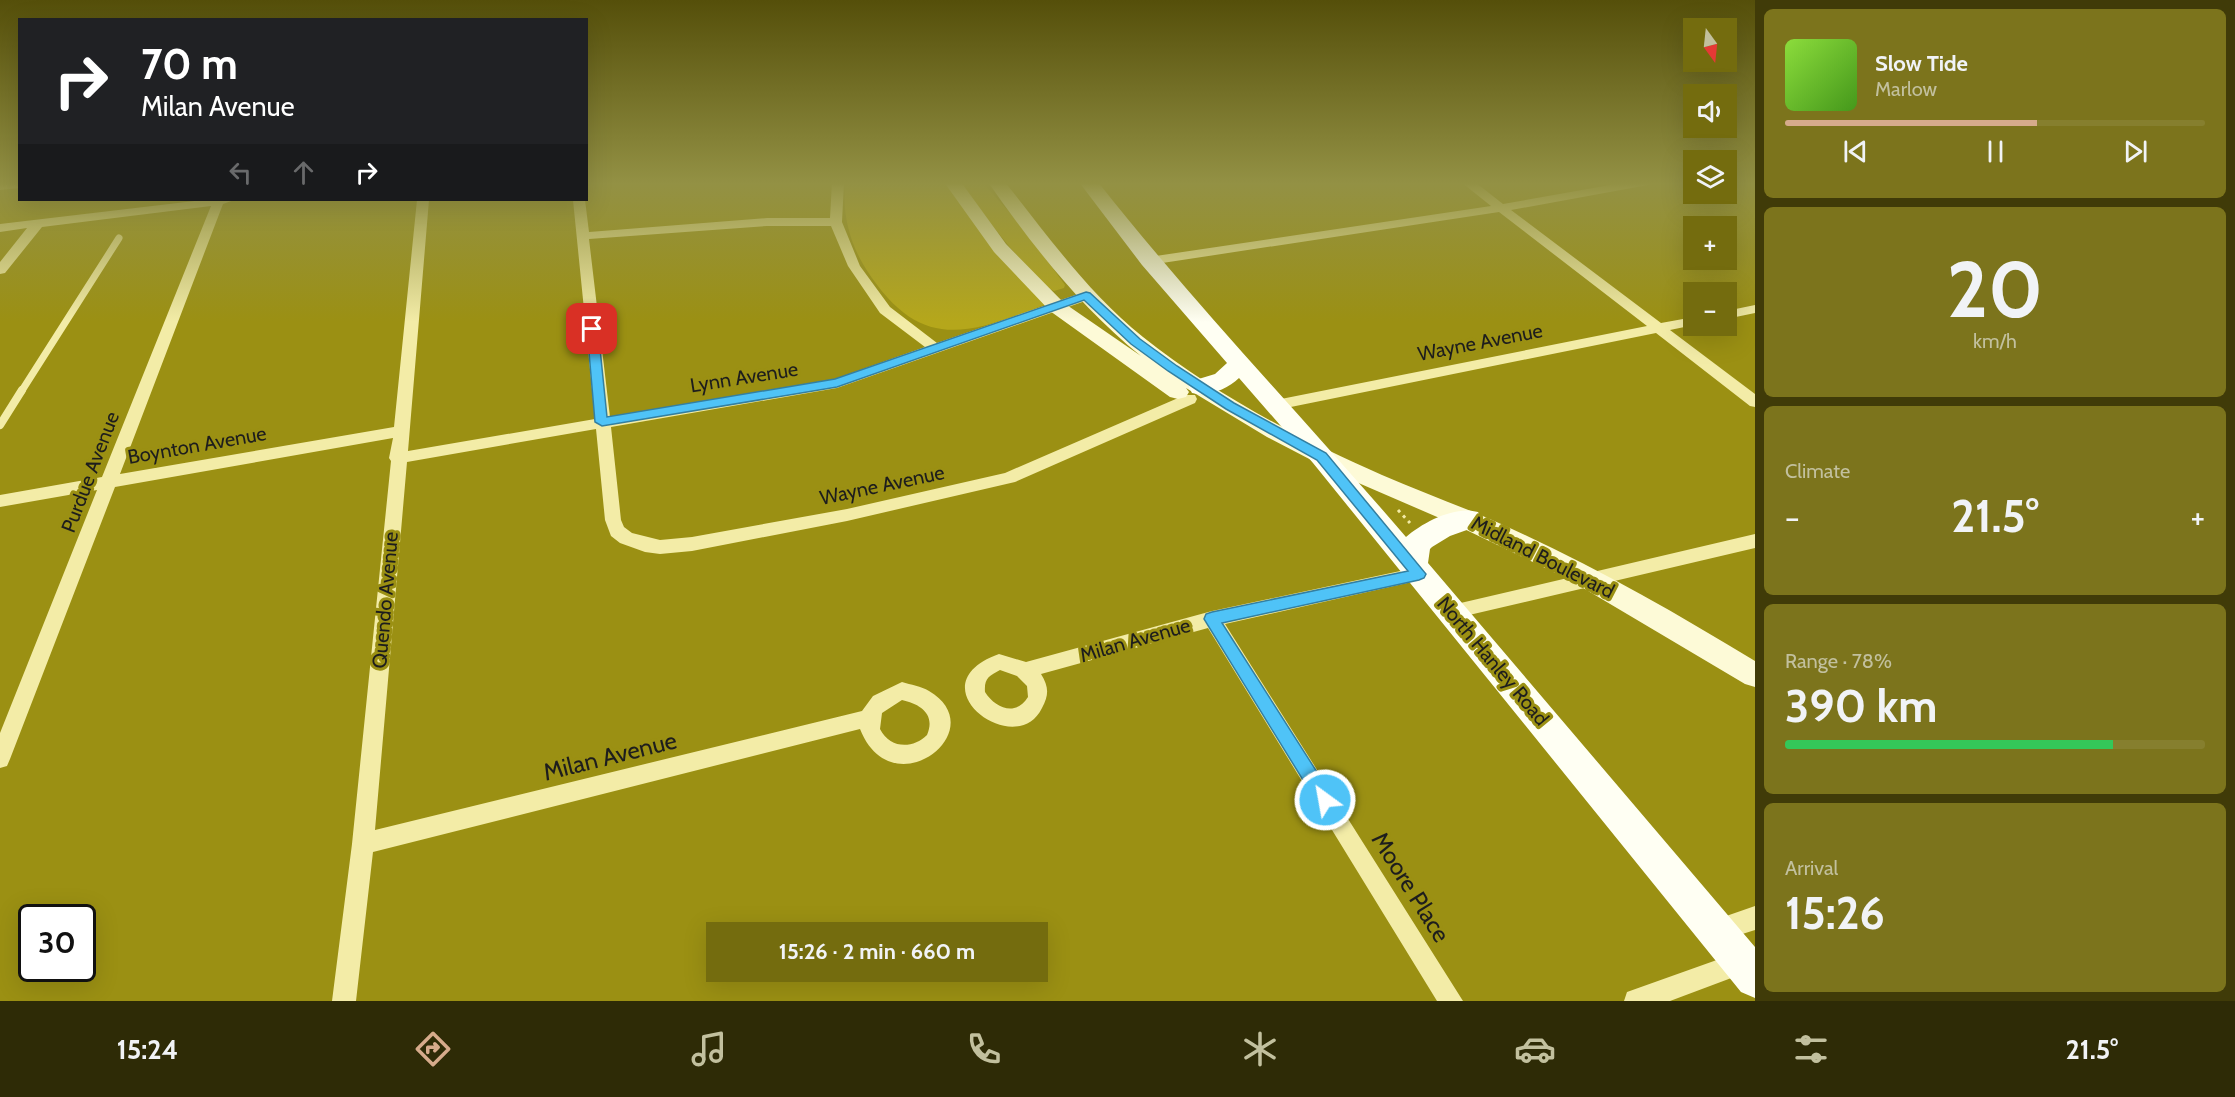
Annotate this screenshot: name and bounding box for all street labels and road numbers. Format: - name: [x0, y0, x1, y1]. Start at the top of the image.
- street label: Wayne Avenue: [1415, 318, 1545, 366]
- street label: Lynn Avenue: [688, 357, 800, 397]
- street label: Purdue Avenue: [56, 408, 124, 536]
- street label: Boynton Avenue: [126, 421, 268, 469]
- street label: Wayne Avenue: [818, 460, 946, 510]
- street label: Midland Boulevard: [1468, 511, 1618, 603]
- street label: Quendo Avenue: [367, 531, 403, 669]
- street label: North Hanley Road: [1432, 592, 1554, 730]
- street label: Milan Avenue: [1077, 613, 1193, 667]
- street label: Milan Avenue: [540, 725, 680, 787]
- street label: Moore Place: [1366, 827, 1456, 947]

